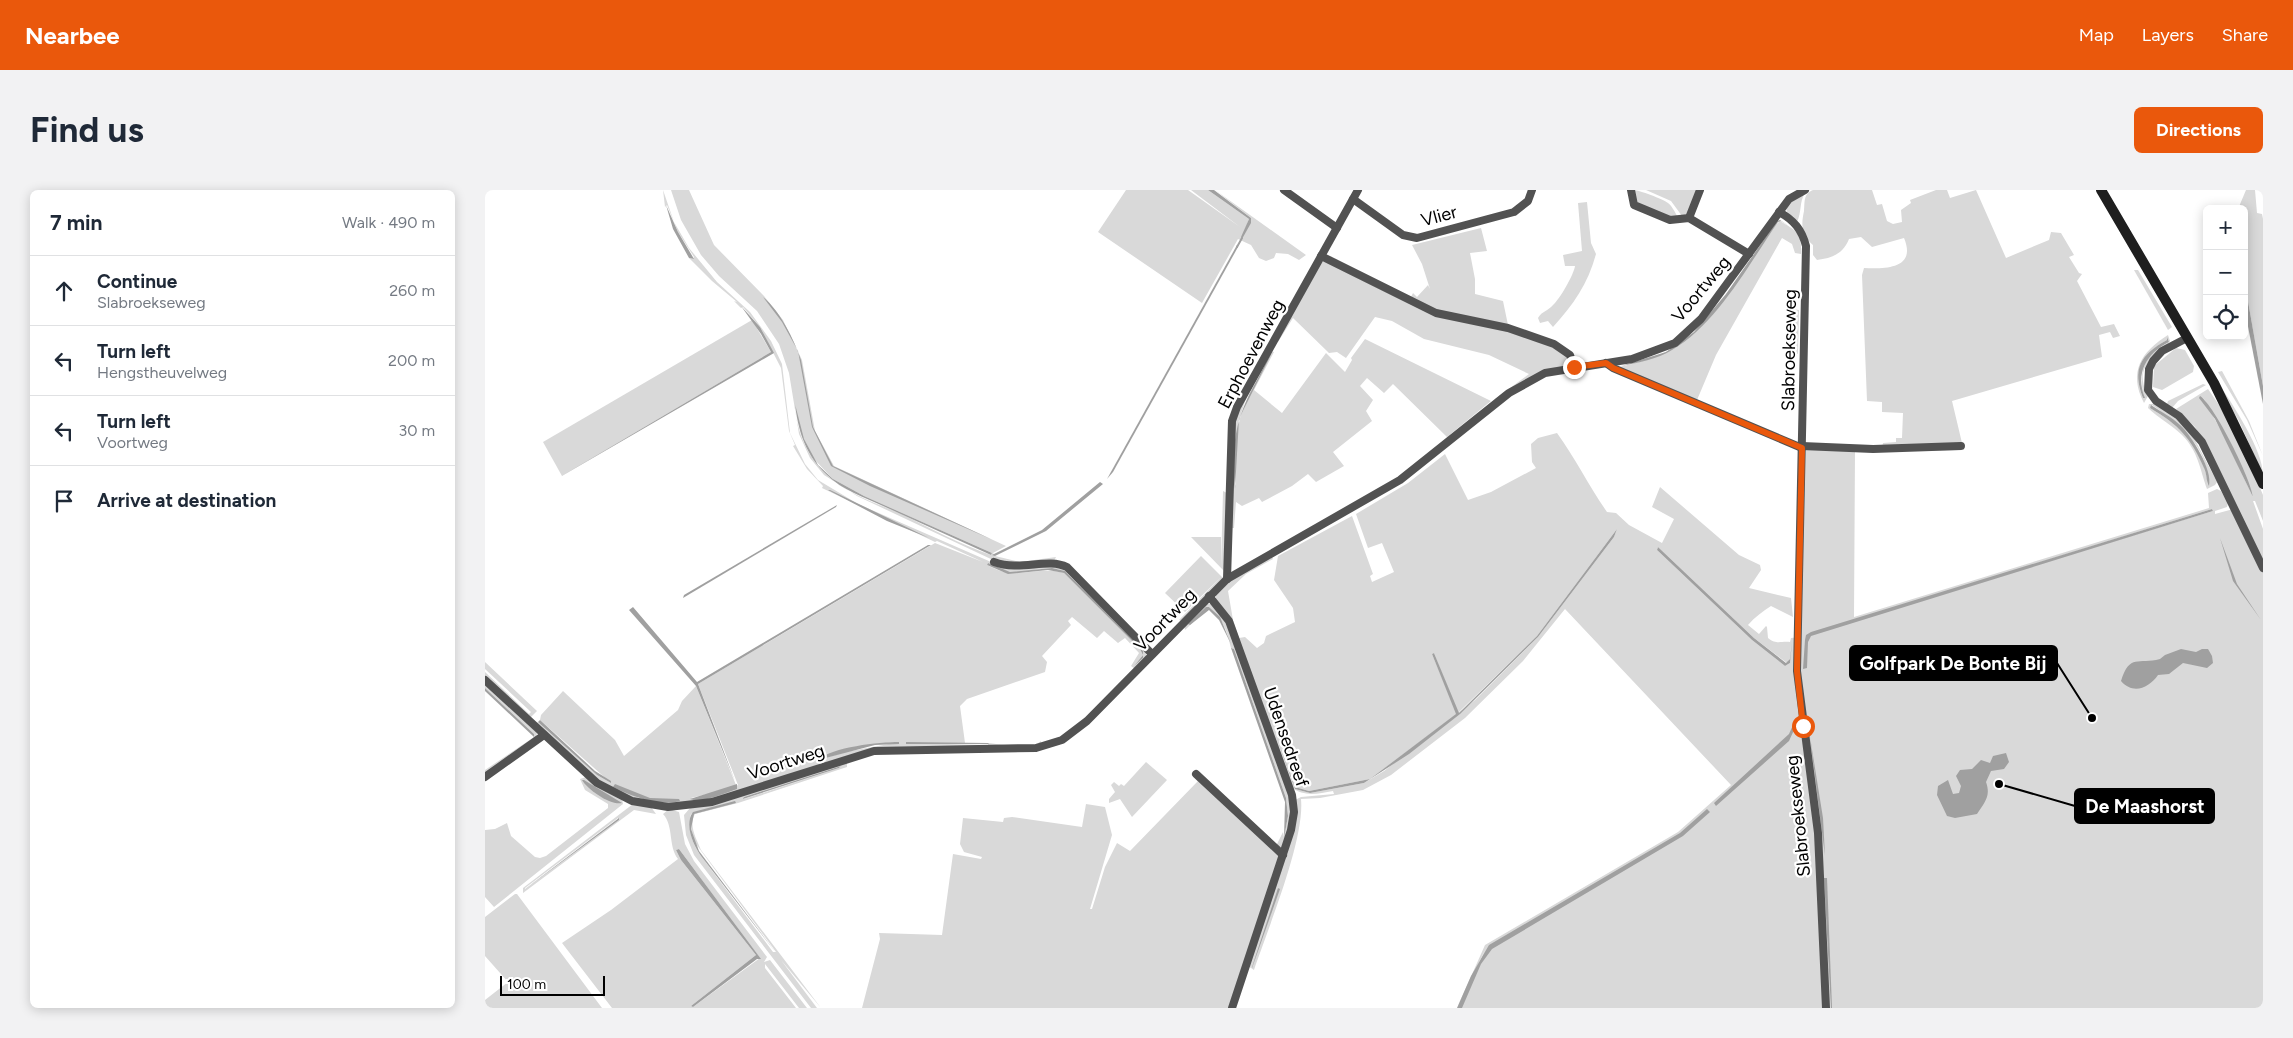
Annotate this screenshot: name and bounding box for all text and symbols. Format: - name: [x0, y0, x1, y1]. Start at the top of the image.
- text: Nearbee: [25, 21, 120, 50]
- text: Map: [2079, 24, 2114, 46]
- text: Layers: [2142, 24, 2194, 46]
- text: Share: [2222, 24, 2268, 46]
- button: Directions: [2134, 107, 2263, 153]
- text: Find us: [30, 109, 144, 151]
- street label: Vlier: [1419, 201, 1459, 231]
- map controls: [2203, 205, 2248, 340]
- button: +: [2203, 205, 2248, 250]
- text: 7 min: [50, 210, 102, 235]
- text: Walk · 490 m: [342, 213, 435, 232]
- button: −: [2203, 250, 2248, 295]
- street label: Voortweg: [1667, 251, 1735, 327]
- text: Continue: [97, 270, 177, 293]
- icon: ahead: [50, 277, 78, 305]
- text: 260 m: [389, 281, 435, 300]
- street label: Slabroekseweg: [1777, 289, 1801, 411]
- text: Slabroekseweg: [97, 293, 206, 312]
- button: locate: [2203, 295, 2248, 340]
- street label: Erphoevenweg: [1213, 296, 1289, 412]
- text: Turn left: [97, 340, 171, 363]
- icon: left: [50, 347, 78, 375]
- text: 200 m: [388, 351, 435, 370]
- route end: [1563, 356, 1586, 379]
- text: Hengstheuvelweg: [97, 363, 227, 382]
- text: Turn left: [97, 410, 171, 433]
- icon: left: [50, 417, 78, 445]
- text: 30 m: [398, 421, 435, 440]
- text: Voortweg: [97, 433, 168, 452]
- icon: arrive: [50, 487, 78, 515]
- text: Arrive at destination: [97, 489, 276, 512]
- street label: Voortweg: [1129, 584, 1201, 656]
- callout: Golfpark De Bonte Bij: [1850, 646, 2057, 680]
- text: Golfpark De Bonte Bij: [1859, 652, 2047, 675]
- street label: Udensedreef: [1259, 684, 1313, 790]
- route start: [1792, 715, 1815, 738]
- street label: Voortweg: [745, 739, 827, 785]
- street label: Slabroekseweg: [1781, 754, 1815, 878]
- callout: De Maashorst: [2075, 789, 2214, 823]
- text: De Maashorst: [2085, 795, 2205, 818]
- scale bar: [500, 973, 605, 996]
- text: 100 m: [507, 976, 546, 993]

